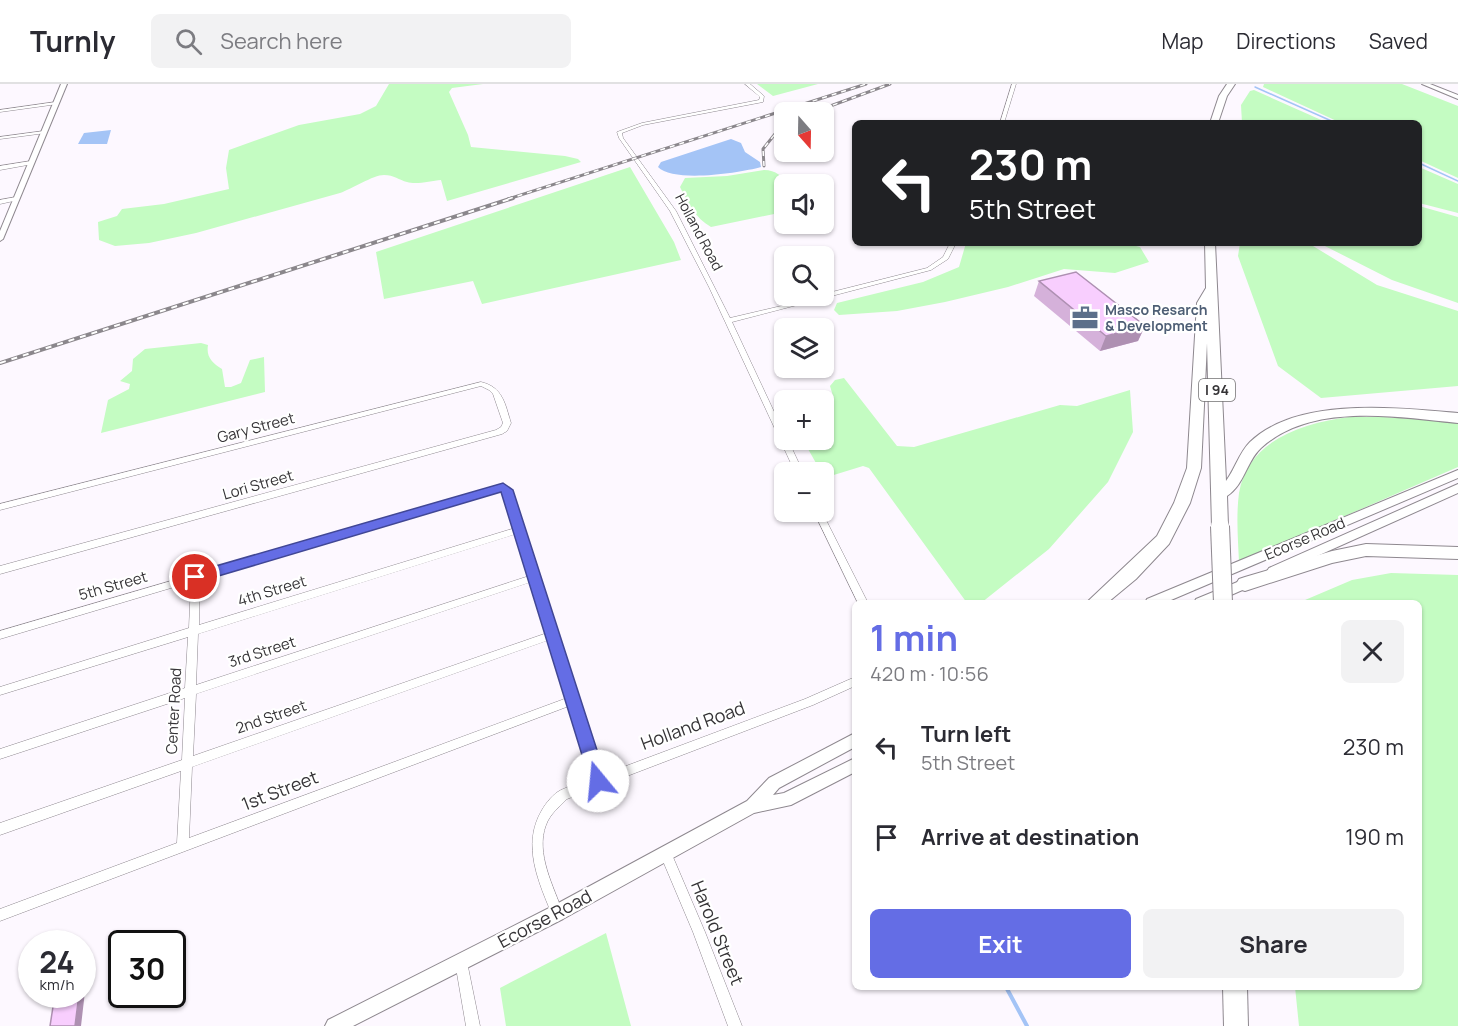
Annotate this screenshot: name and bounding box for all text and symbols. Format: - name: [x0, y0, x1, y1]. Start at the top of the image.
- search box: [151, 14, 571, 68]
- text: Turnly: [30, 22, 115, 60]
- icon: search: [172, 25, 205, 58]
- text: Search here: [220, 26, 343, 56]
- text: Map: [1162, 27, 1203, 55]
- text: Directions: [1236, 27, 1336, 55]
- text: Saved: [1369, 27, 1428, 55]
- north arrow: [774, 102, 834, 162]
- map controls: [774, 102, 834, 522]
- text: 230 m: [969, 135, 1092, 193]
- icon: left: [870, 144, 948, 222]
- button: sound: [774, 174, 834, 234]
- street label: Holland Road: [671, 190, 728, 274]
- text: 5th Street: [969, 190, 1096, 227]
- button: search: [774, 246, 834, 306]
- place label: Masco Resarch & Development: [1105, 300, 1208, 335]
- office icon: Masco Resarch & Development: [1070, 303, 1100, 333]
- button: layers: [774, 318, 834, 378]
- road number: I 94: [1199, 379, 1235, 401]
- button: +: [774, 390, 834, 450]
- street label: Gary Street: [215, 407, 297, 448]
- button: −: [774, 462, 834, 522]
- street label: Lori Street: [220, 464, 296, 505]
- street label: Ecorse Road: [1261, 512, 1348, 565]
- pin: [169, 551, 220, 602]
- icon: arrive: [178, 560, 211, 593]
- street label: 5th Street: [76, 566, 150, 605]
- street label: 4th Street: [235, 570, 309, 611]
- text: 1 min: [870, 613, 958, 662]
- button: close: [1341, 620, 1404, 683]
- street label: 3rd Street: [226, 631, 298, 672]
- text: 420 m · 10:56: [870, 660, 989, 687]
- street label: Center Road: [161, 667, 186, 755]
- street label: 2nd Street: [233, 695, 309, 738]
- street label: Holland Road: [637, 695, 748, 755]
- text: Turn left: [921, 719, 1011, 749]
- icon: left: [870, 731, 903, 764]
- text: 230 m: [1343, 732, 1404, 762]
- position arrow: [566, 749, 630, 813]
- text: 5th Street: [921, 749, 1015, 776]
- street label: 1st Street: [238, 765, 321, 816]
- icon: arrive: [870, 821, 903, 854]
- text: Arrive at destination: [921, 822, 1139, 852]
- text: 190 m: [1345, 822, 1404, 852]
- street label: Harold Street: [686, 877, 750, 988]
- street label: Ecorse Road: [493, 883, 596, 953]
- button: Exit: [870, 909, 1131, 978]
- button: Share: [1143, 909, 1404, 978]
- speed limit sign: 30: [108, 930, 186, 1008]
- text: 24: [39, 941, 75, 982]
- text: km/h: [40, 974, 74, 995]

